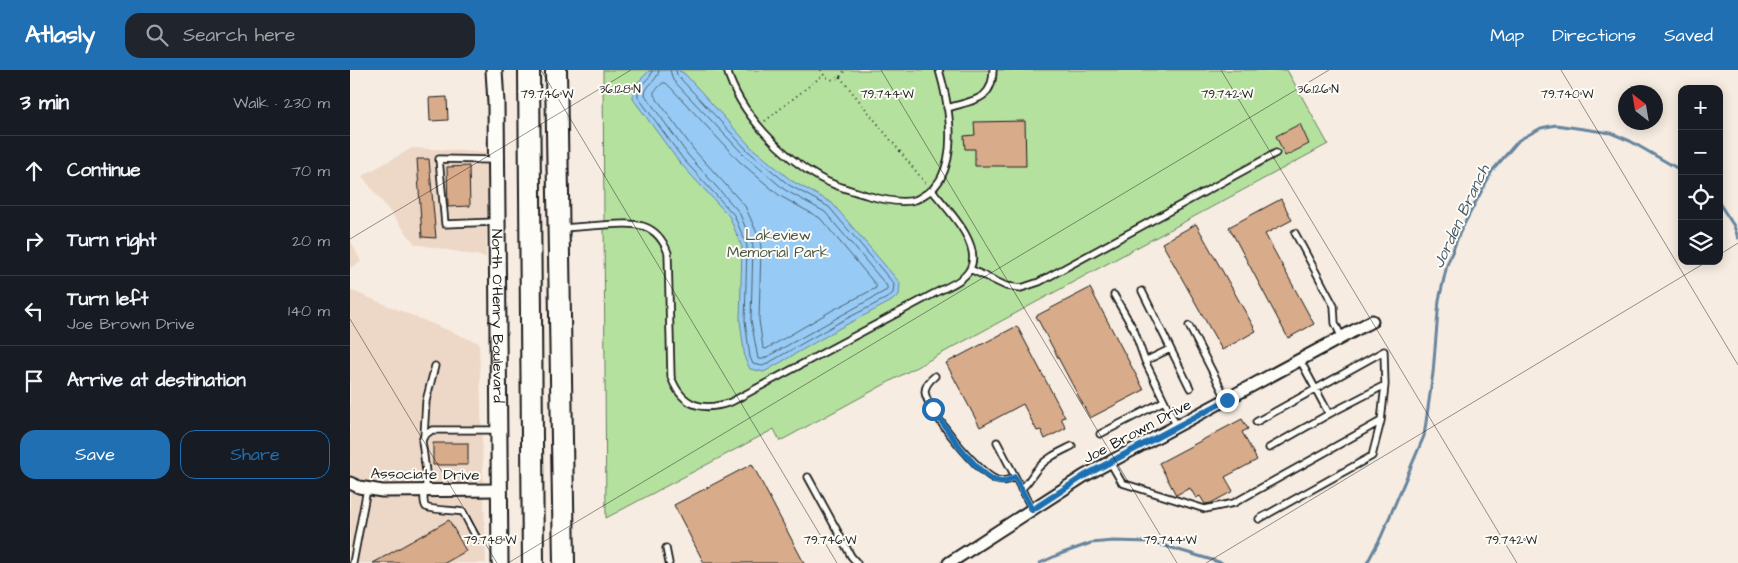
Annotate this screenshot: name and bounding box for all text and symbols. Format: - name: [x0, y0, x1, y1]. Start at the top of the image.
- search box: [125, 13, 475, 58]
- text: Atlasly: [25, 18, 95, 52]
- icon: search: [143, 21, 171, 49]
- text: Search here: [183, 22, 295, 49]
- text: Map: [1490, 23, 1524, 48]
- text: Directions: [1552, 23, 1636, 48]
- text: Saved: [1664, 23, 1713, 48]
- text: 36.128°N: [599, 81, 641, 98]
- text: 36.126°N: [1297, 81, 1339, 98]
- north arrow: [1618, 85, 1663, 130]
- map controls: [1678, 85, 1723, 265]
- button: +: [1678, 85, 1723, 130]
- text: 79.746°W: [521, 86, 574, 103]
- text: 79.744°W: [860, 86, 914, 103]
- text: 79.742°W: [1201, 86, 1254, 103]
- text: 79.740°W: [1541, 86, 1594, 103]
- text: 3 min: [20, 88, 69, 117]
- text: Walk · 230 m: [233, 92, 330, 114]
- button: −: [1678, 130, 1723, 175]
- icon: ahead: [20, 157, 48, 185]
- text: Continue: [67, 157, 141, 184]
- text: 70 m: [291, 160, 330, 182]
- water label: Jorden Branch: [1427, 160, 1495, 272]
- button: locate: [1678, 175, 1723, 220]
- button: layers: [1678, 220, 1723, 265]
- park label: Lakeview Memorial Park: [727, 225, 829, 263]
- icon: right: [20, 227, 48, 255]
- text: Turn right: [67, 227, 156, 254]
- street label: North O'Henry Boulevard: [486, 229, 509, 403]
- text: 20 m: [292, 230, 330, 252]
- text: Turn left: [67, 286, 148, 313]
- icon: left: [20, 297, 48, 325]
- text: 140 m: [288, 300, 330, 322]
- text: Joe Brown Drive: [67, 313, 195, 335]
- icon: arrive: [20, 367, 48, 395]
- text: Arrive at destination: [67, 367, 246, 394]
- route end: [1216, 389, 1239, 412]
- street label: Joe Brown Drive: [1079, 394, 1195, 469]
- route start: [922, 398, 945, 421]
- button: Save: [20, 430, 170, 479]
- button: Share: [180, 430, 330, 479]
- street label: Associate Drive: [370, 463, 480, 486]
- text: 79.748°W: [463, 532, 517, 549]
- text: 79.746°W: [804, 532, 857, 549]
- text: 79.744°W: [1143, 532, 1197, 549]
- text: 79.742°W: [1485, 532, 1538, 549]

